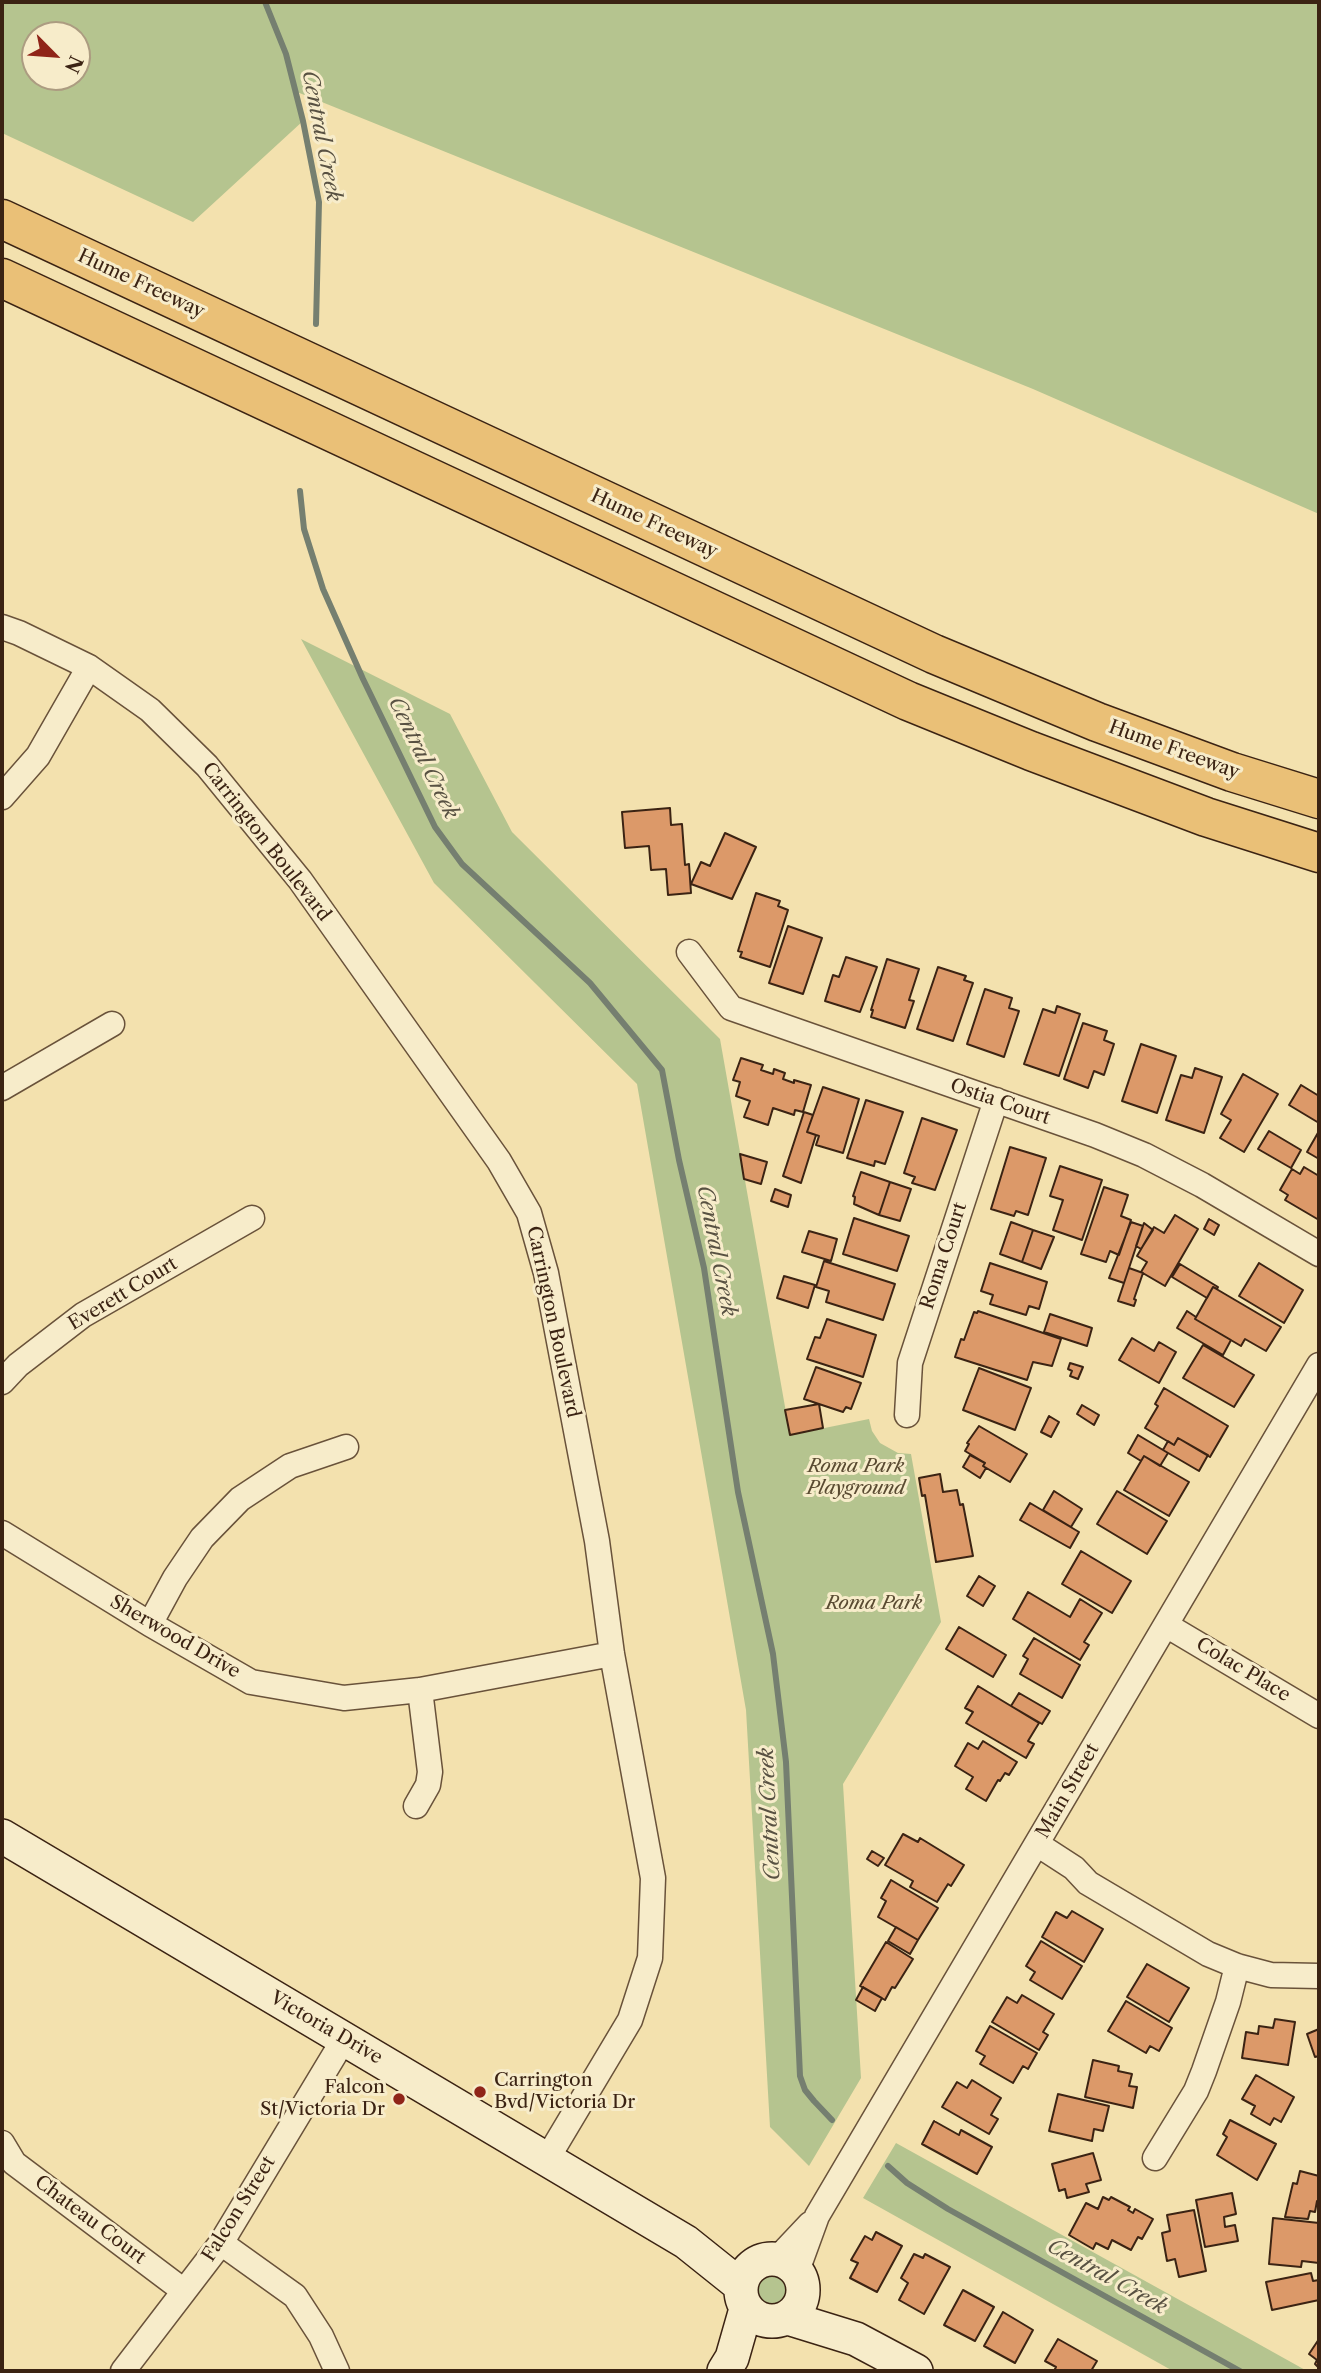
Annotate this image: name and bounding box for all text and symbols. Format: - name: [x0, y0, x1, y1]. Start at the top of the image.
- north arrow: [21, 21, 91, 91]
- text: N: [60, 52, 88, 77]
- water label: Central Creek: [296, 68, 346, 204]
- street label: Hume Freeway: [74, 245, 208, 323]
- street label: Hume Freeway: [587, 485, 721, 563]
- water label: Central Creek: [383, 693, 463, 823]
- street label: Hume Freeway: [1106, 716, 1242, 784]
- street label: Carrington Boulevard: [197, 758, 335, 926]
- street label: Ostia Court: [947, 1074, 1053, 1130]
- water label: Central Creek: [691, 1183, 741, 1319]
- street label: Roma Court: [916, 1200, 972, 1312]
- street label: Carrington Boulevard: [522, 1224, 584, 1420]
- street label: Everett Court: [64, 1253, 182, 1335]
- park label: Roma Park Playground: [807, 1456, 905, 1500]
- street label: Sherwood Drive: [106, 1591, 244, 1683]
- park label: Roma Park: [826, 1593, 922, 1615]
- street label: Colac Place: [1192, 1633, 1294, 1707]
- street label: Main Street: [1032, 1740, 1104, 1842]
- water label: Central Creek: [754, 1747, 786, 1881]
- street label: Victoria Drive: [266, 1987, 386, 2069]
- place label: Carrington Bvd/Victoria Dr: [494, 2070, 635, 2114]
- place label: Falcon St/Victoria Dr: [260, 2077, 385, 2121]
- marker: Carrington Bvd/Victoria Dr: [472, 2084, 488, 2100]
- marker: Falcon St/Victoria Dr: [391, 2091, 407, 2107]
- street label: Falcon Street: [198, 2152, 280, 2266]
- street label: Chateau Court: [30, 2171, 150, 2269]
- water label: Central Creek: [1043, 2234, 1171, 2320]

